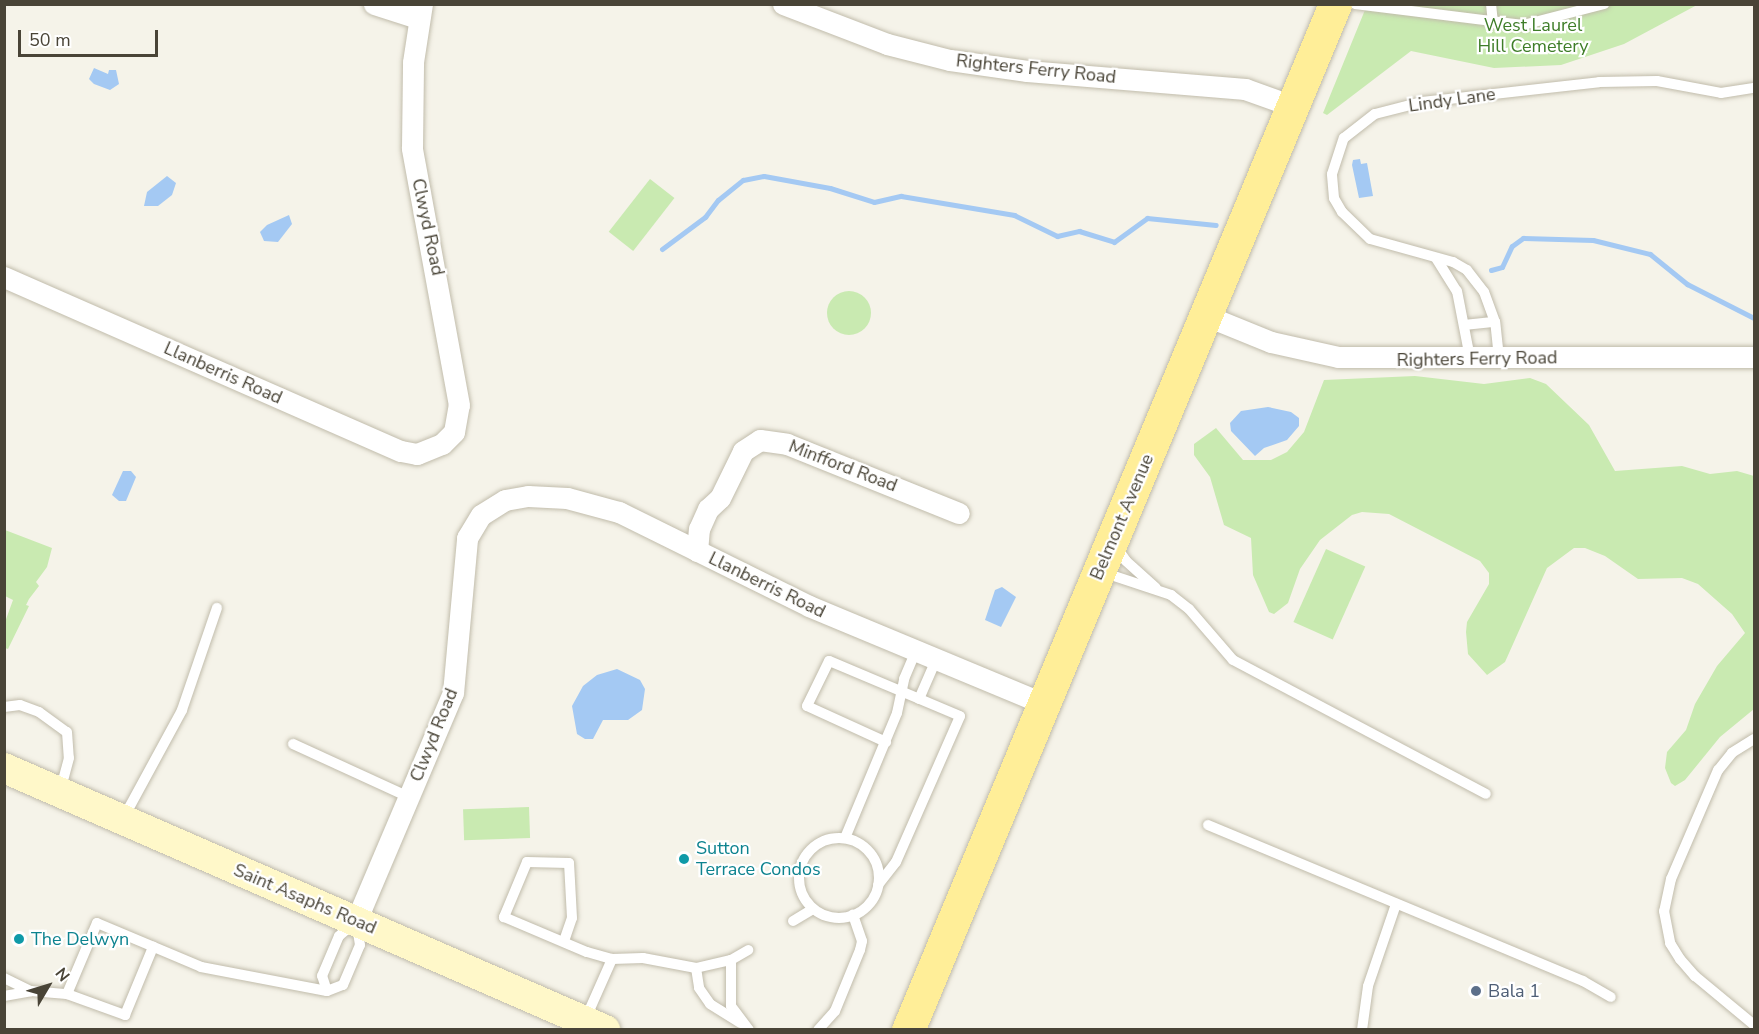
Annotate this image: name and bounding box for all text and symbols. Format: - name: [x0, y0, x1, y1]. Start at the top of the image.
- park label: West Laurel Hill Cemetery: [1477, 15, 1589, 57]
- scale bar: [21, 18, 160, 56]
- text: 50 m: [29, 28, 71, 52]
- street label: Righters Ferry Road: [955, 50, 1117, 88]
- street label: Lindy Lane: [1407, 83, 1497, 117]
- street label: Clwyd Road: [407, 176, 449, 278]
- street label: Llanberris Road: [161, 337, 285, 409]
- street label: Righters Ferry Road: [1396, 347, 1558, 371]
- street label: Minfford Road: [786, 435, 900, 497]
- street label: Belmont Avenue: [1086, 451, 1158, 583]
- street label: Llanberris Road: [705, 547, 829, 623]
- street label: Clwyd Road: [405, 685, 463, 785]
- place label: Sutton Terrace Condos: [696, 838, 821, 880]
- marker: Sutton Terrace Condos: [677, 852, 691, 866]
- street label: Saint Asaphs Road: [230, 859, 380, 939]
- place label: The Delwyn: [31, 928, 129, 950]
- marker: The Delwyn: [12, 932, 26, 946]
- north arrow: [18, 956, 78, 1016]
- text: N: [50, 963, 75, 986]
- place label: Bala 1: [1488, 980, 1540, 1002]
- marker: Bala 1: [1469, 984, 1483, 998]

